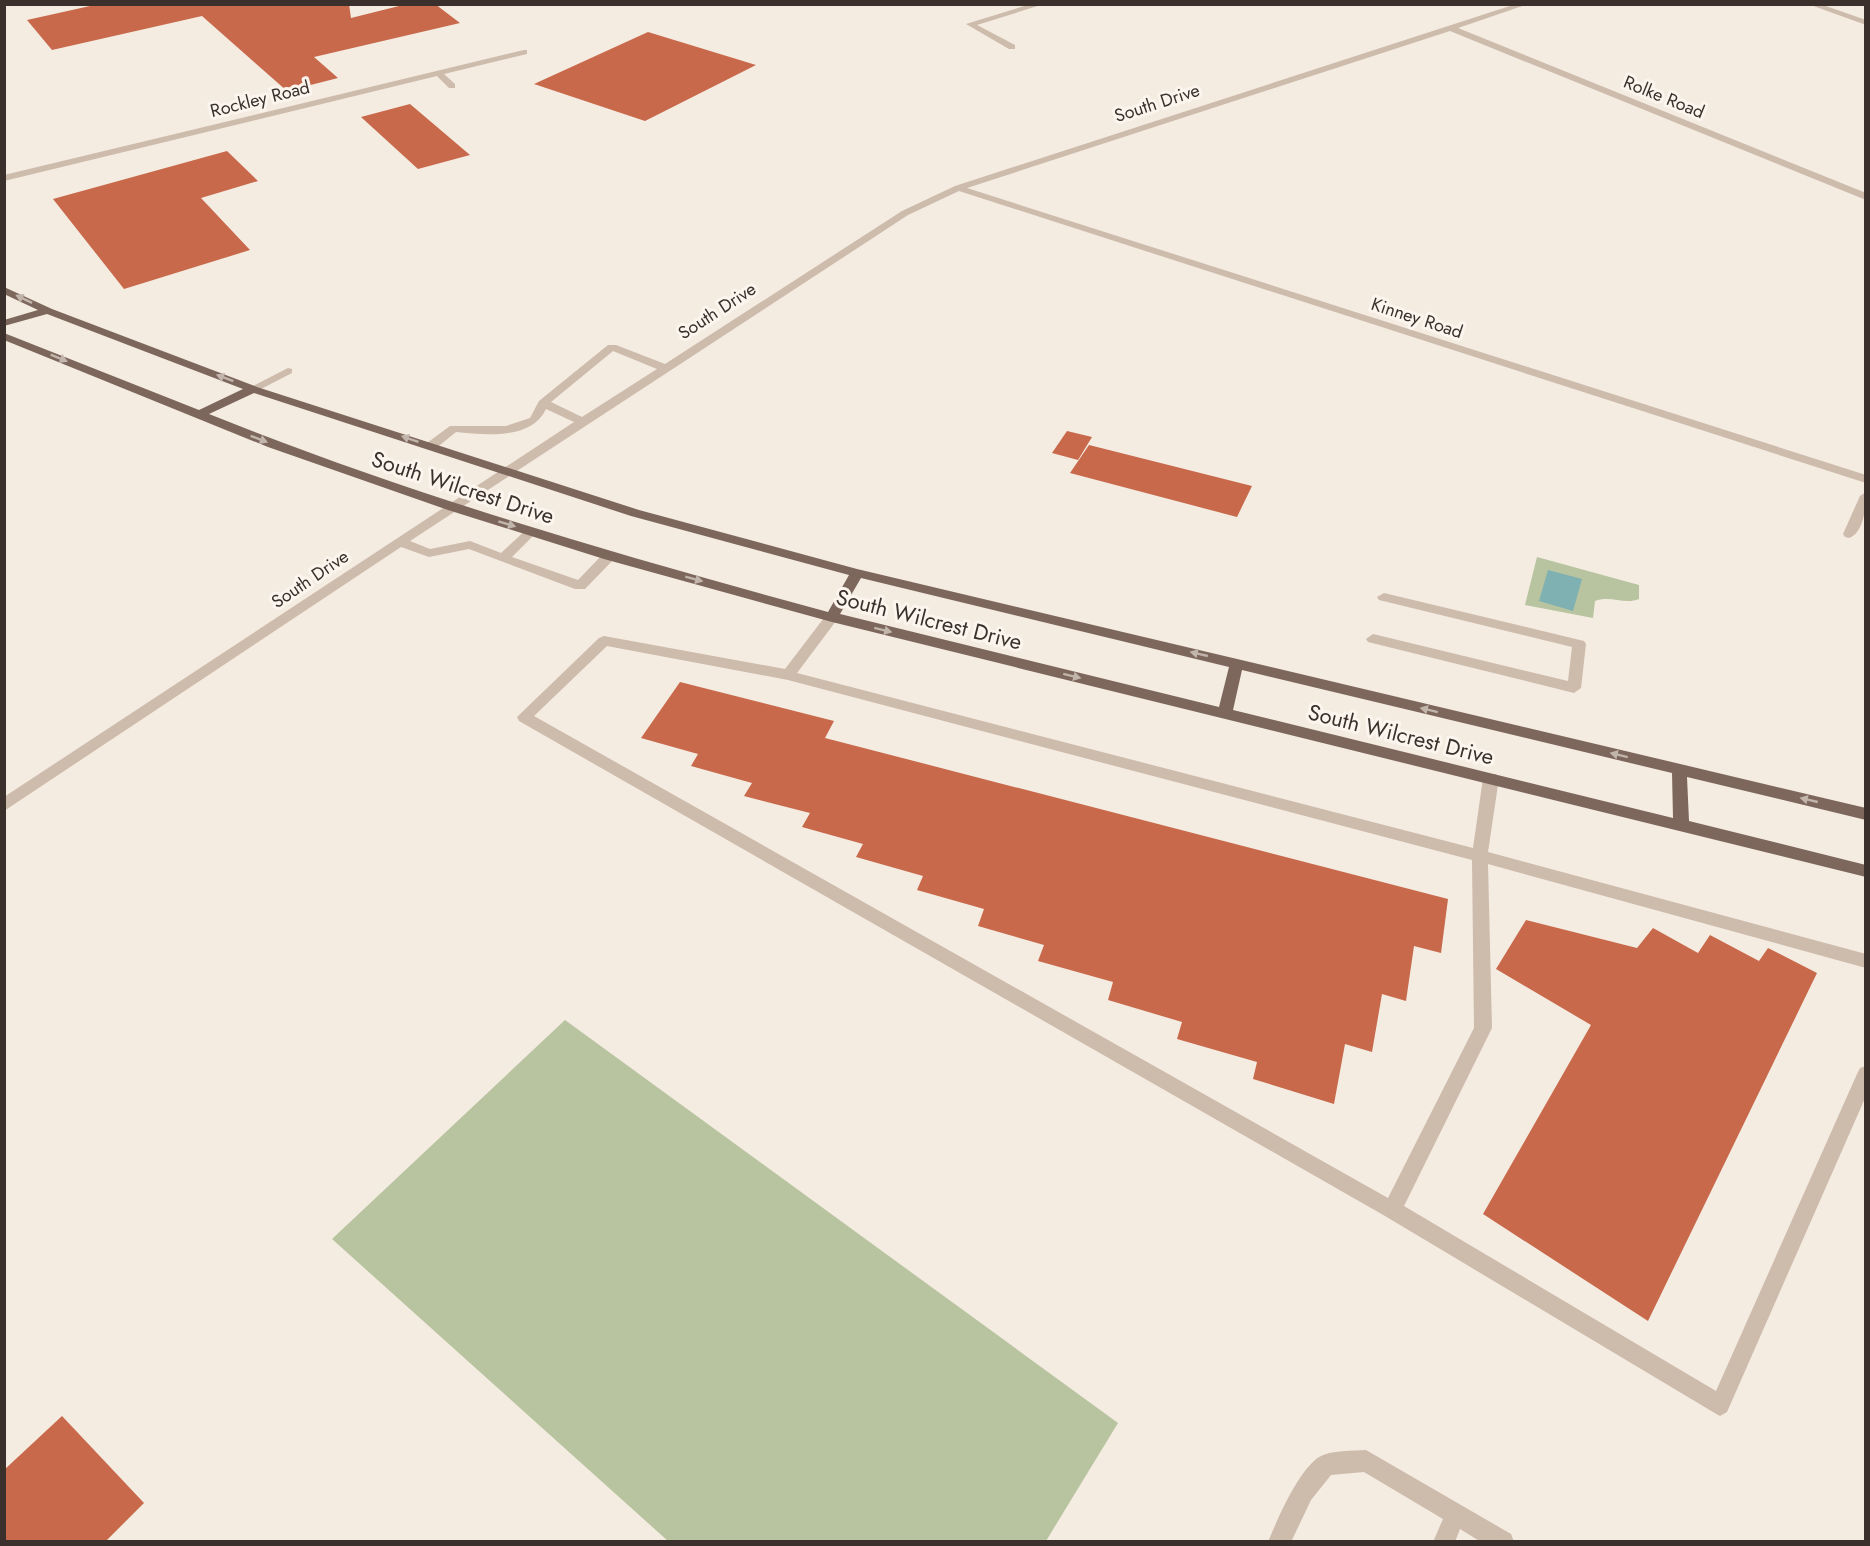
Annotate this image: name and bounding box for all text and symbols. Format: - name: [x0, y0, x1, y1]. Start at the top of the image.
- street label: Rolke Road: [1620, 69, 1708, 125]
- street label: Rockley Road: [208, 74, 312, 124]
- street label: South Drive: [1111, 77, 1203, 129]
- street label: South Drive: [673, 276, 761, 346]
- street label: Kinney Road: [1368, 291, 1466, 345]
- one-way arrow: [15, 295, 33, 305]
- one-way arrow: [50, 353, 68, 363]
- one-way arrow: [216, 373, 234, 382]
- one-way arrow: [401, 434, 419, 444]
- one-way arrow: [250, 435, 268, 444]
- street label: South Wilcrest Drive: [368, 442, 558, 532]
- one-way arrow: [498, 520, 516, 529]
- street label: South Drive: [266, 544, 354, 614]
- one-way arrow: [685, 575, 704, 585]
- street label: South Wilcrest Drive: [833, 580, 1025, 658]
- one-way arrow: [874, 625, 892, 635]
- one-way arrow: [1190, 649, 1208, 659]
- one-way arrow: [1063, 671, 1082, 681]
- street label: South Wilcrest Drive: [1305, 695, 1497, 773]
- one-way arrow: [1420, 704, 1439, 714]
- one-way arrow: [1610, 750, 1628, 760]
- one-way arrow: [1799, 795, 1818, 805]

